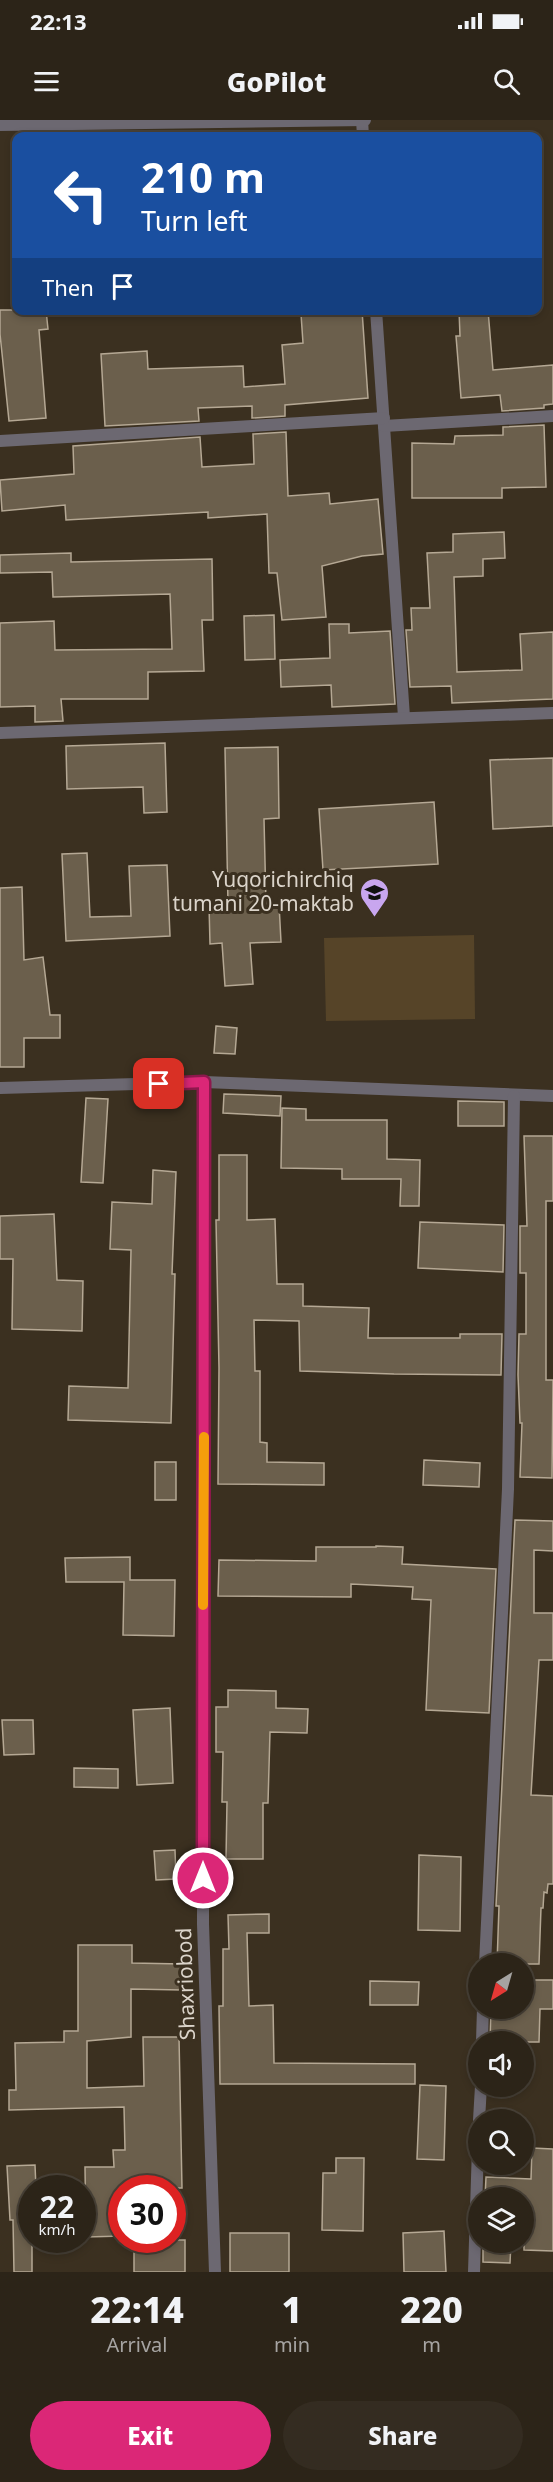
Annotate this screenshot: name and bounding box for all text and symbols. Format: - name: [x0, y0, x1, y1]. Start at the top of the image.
- text: 22:13: [30, 6, 87, 36]
- text: GoPilot: [227, 63, 326, 100]
- icon: menu: [30, 65, 63, 98]
- icon: search: [490, 65, 523, 98]
- text: 210 m: [141, 148, 265, 205]
- icon: left: [42, 156, 120, 234]
- text: Turn left: [141, 202, 247, 239]
- icon: arrive: [106, 270, 139, 303]
- text: Then: [42, 272, 94, 302]
- place label: Yuqorichirchiq tumani 20-maktab: [172, 865, 354, 917]
- school or university icon: Yuqorichirchiq tumani 20-maktab: [359, 876, 391, 918]
- pin: [133, 1058, 184, 1109]
- icon: arrive: [142, 1067, 175, 1100]
- position arrow: [171, 1846, 235, 1910]
- street label: Shaxriobod: [169, 1927, 201, 2041]
- north arrow: [468, 1953, 534, 2019]
- map controls: [468, 1953, 534, 2253]
- button: sound: [468, 2031, 534, 2097]
- button: search: [468, 2109, 534, 2175]
- speed limit sign: 30: [108, 2175, 186, 2253]
- text: 22: [40, 2186, 74, 2227]
- button: layers: [468, 2187, 534, 2253]
- text: km/h: [39, 2219, 75, 2239]
- text: 22:14: [90, 2285, 184, 2334]
- text: 1: [282, 2285, 302, 2334]
- text: 220: [400, 2285, 463, 2334]
- text: Arrival: [106, 2331, 167, 2358]
- text: min: [274, 2331, 310, 2358]
- text: m: [422, 2331, 441, 2358]
- button: Exit: [30, 2401, 271, 2470]
- button: Share: [283, 2401, 523, 2470]

